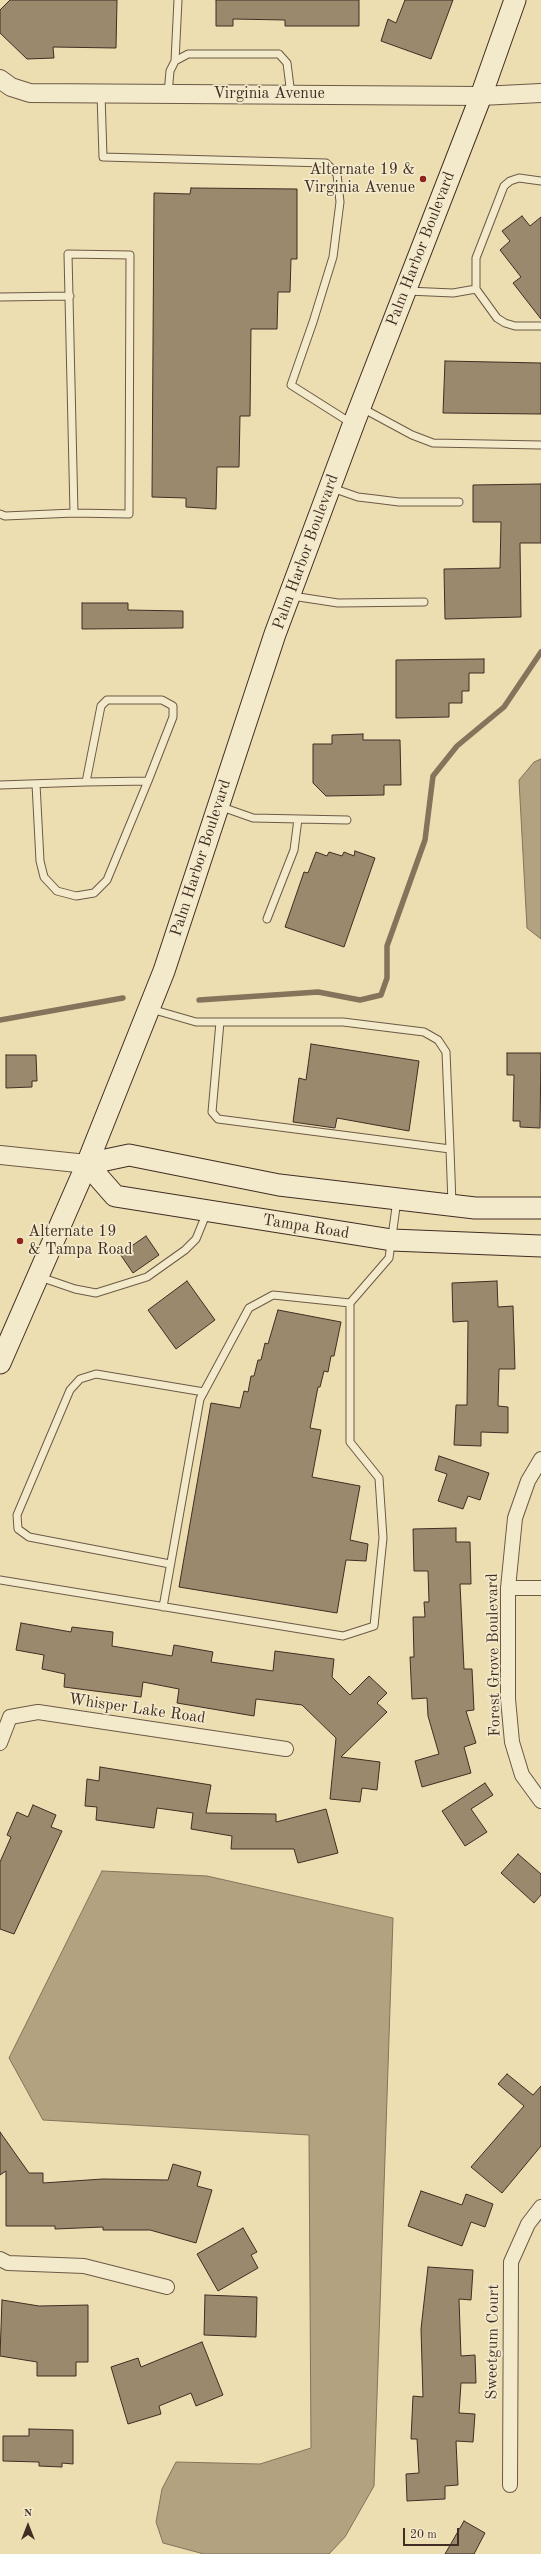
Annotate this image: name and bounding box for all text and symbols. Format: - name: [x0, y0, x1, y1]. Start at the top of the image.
- street label: Virginia Avenue: [213, 84, 325, 104]
- place label: Alternate 19 & Virginia Avenue: [303, 160, 415, 198]
- street label: Palm Harbor Boulevard: [383, 169, 459, 329]
- marker: Alternate 19 & Virginia Avenue: [418, 174, 428, 184]
- street label: Palm Harbor Boulevard: [269, 472, 343, 632]
- street label: Palm Harbor Boulevard: [167, 777, 235, 939]
- street label: Tampa Road: [261, 1211, 351, 1243]
- place label: Alternate 19 & Tampa Road: [28, 1222, 133, 1260]
- marker: Alternate 19 & Tampa Road: [15, 1236, 25, 1246]
- street label: Forest Grove Boulevard: [483, 1573, 505, 1737]
- street label: Whisper Lake Road: [67, 1690, 207, 1728]
- street label: Sweetgum Court: [482, 2284, 504, 2400]
- north arrow: [8, 2506, 48, 2546]
- text: N: [24, 2508, 32, 2519]
- scale bar: [405, 2520, 461, 2546]
- text: 20 m: [410, 2529, 437, 2541]

